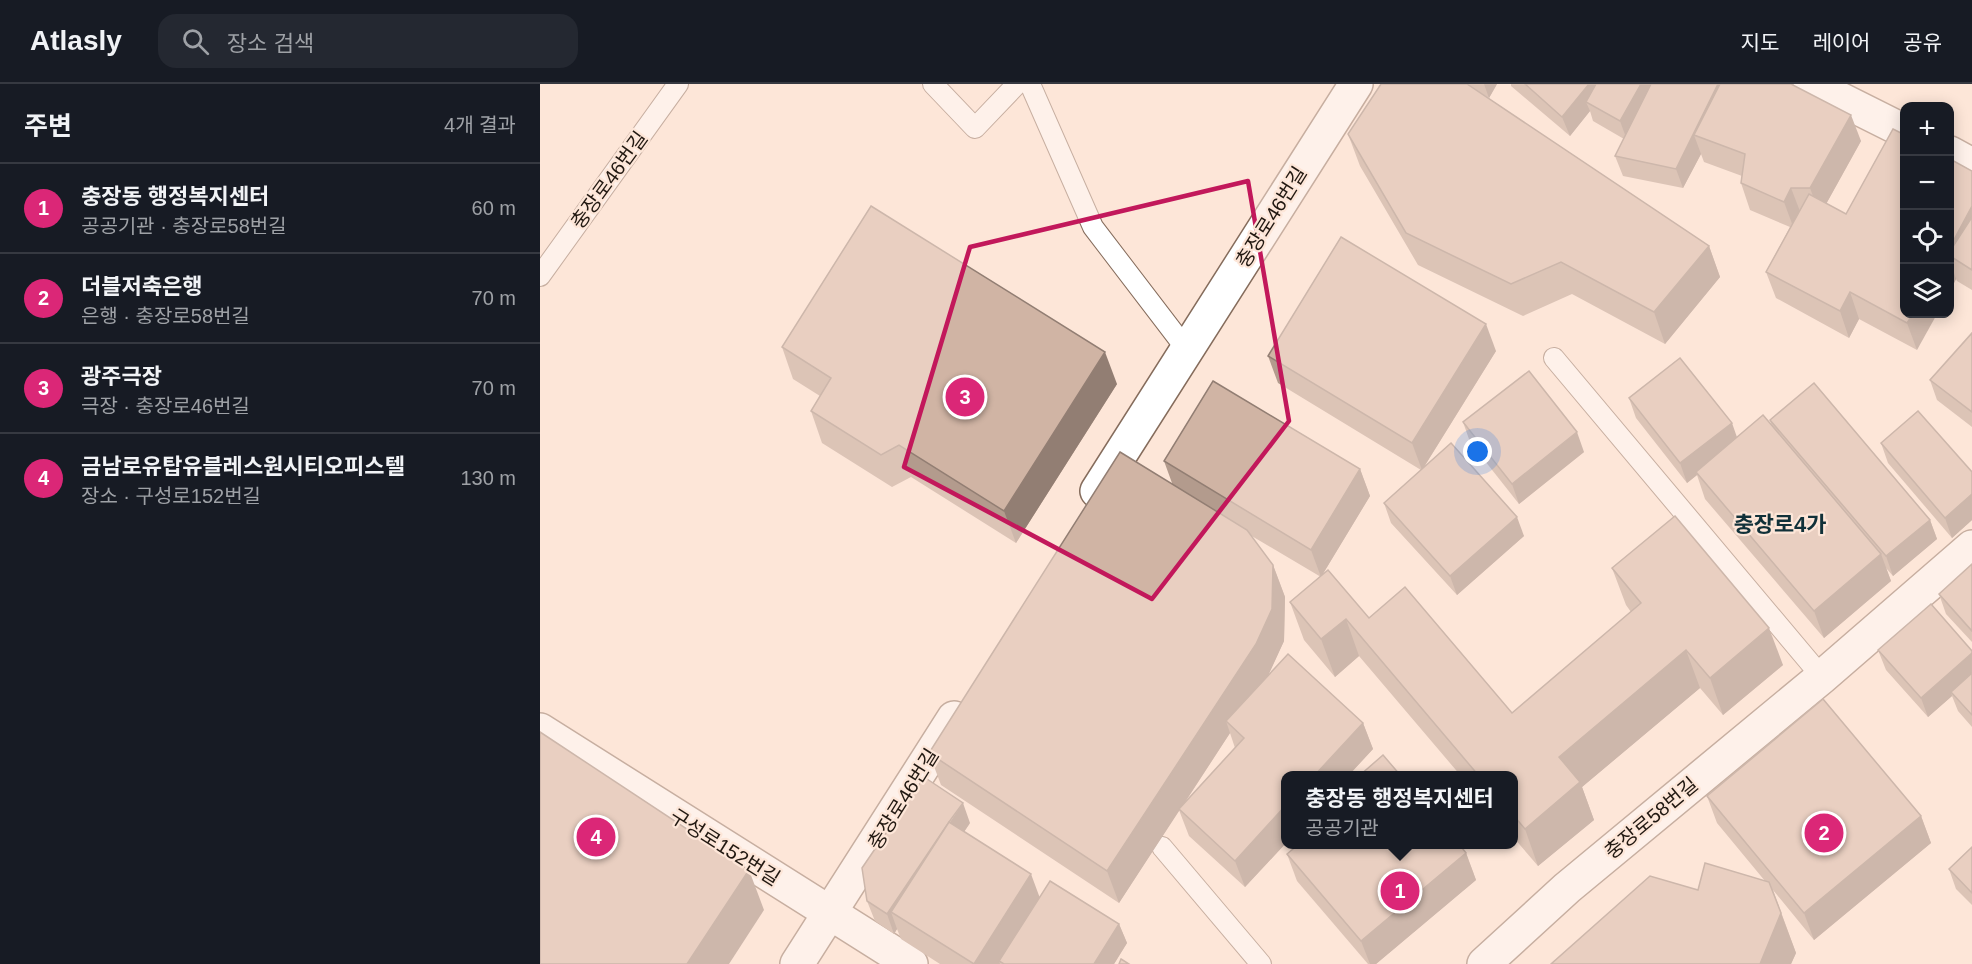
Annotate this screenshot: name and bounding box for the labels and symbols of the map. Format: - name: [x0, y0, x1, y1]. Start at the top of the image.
- street label: 충장로46번길: [567, 127, 651, 233]
- street label: 충장로46번길: [1231, 163, 1311, 271]
- pin: 3: [946, 374, 984, 420]
- your location: [1463, 437, 1492, 466]
- district label: 충장로4가: [1733, 512, 1827, 537]
- street label: 충장로46번길: [863, 745, 943, 853]
- street label: 충장로58번길: [1600, 773, 1702, 863]
- street label: 구성로152번길: [666, 804, 784, 890]
- pin: 2: [1804, 810, 1844, 855]
- pin: 4: [576, 814, 616, 860]
- pin: 1: [1380, 868, 1420, 914]

